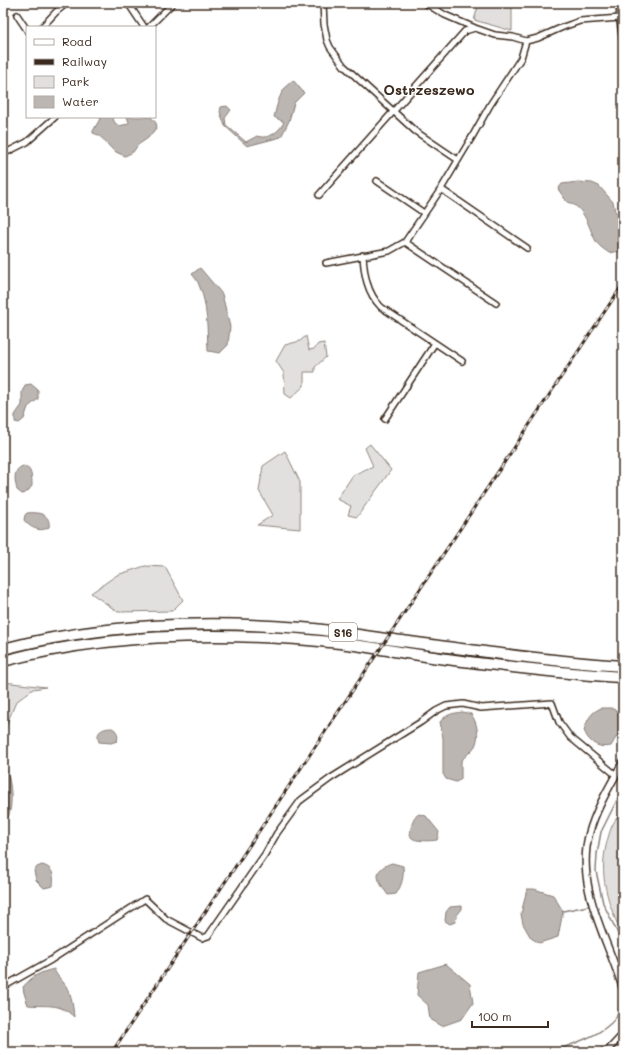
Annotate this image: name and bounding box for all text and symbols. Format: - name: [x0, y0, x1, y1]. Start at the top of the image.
- legend: [26, 26, 156, 118]
- text: Road: [62, 33, 92, 49]
- text: Railway: [62, 53, 107, 69]
- text: Park: [62, 73, 89, 89]
- district label: Ostrzeszewo: [384, 80, 475, 99]
- text: Water: [62, 93, 99, 109]
- road number: S16: [329, 623, 357, 641]
- scale bar: [472, 1003, 548, 1029]
- text: 100 m: [478, 1008, 512, 1024]

